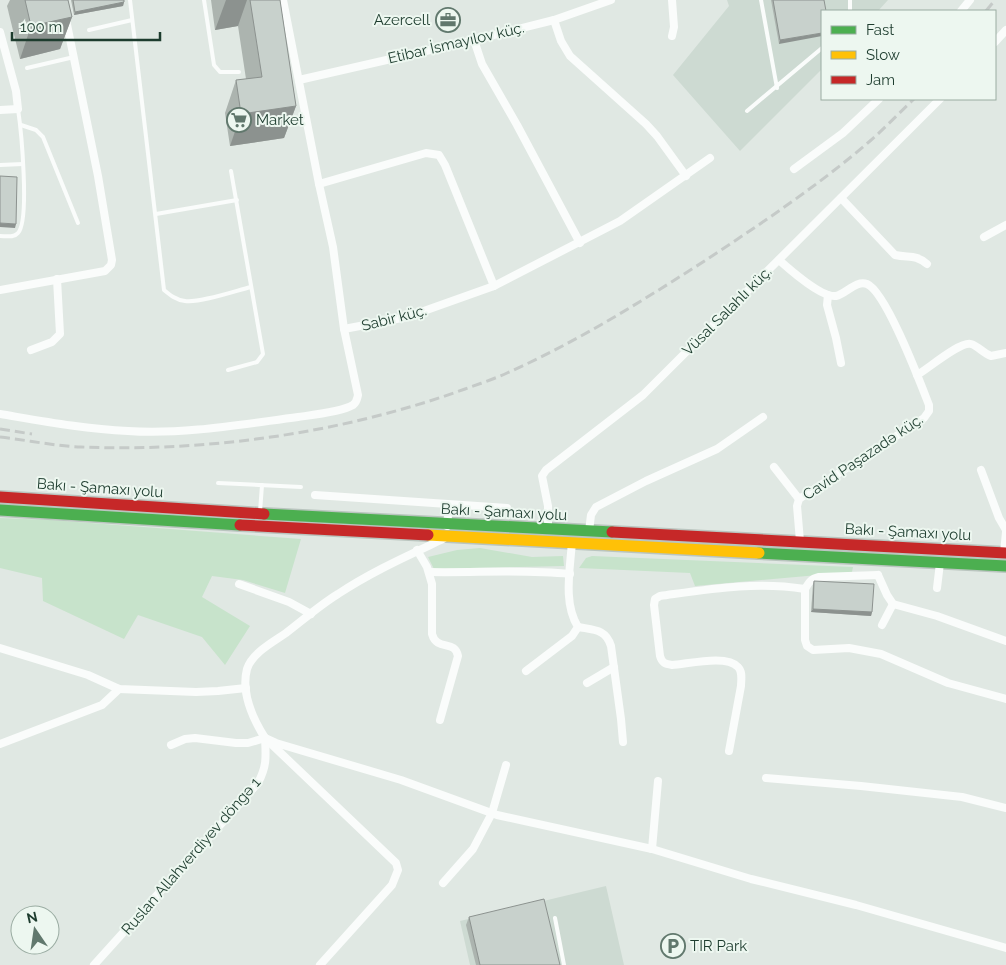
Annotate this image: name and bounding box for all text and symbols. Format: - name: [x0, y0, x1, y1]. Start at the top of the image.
- office icon: Azercell: [435, 7, 461, 33]
- scale bar: [12, 10, 160, 42]
- legend: [821, 10, 996, 100]
- place label: Azercell: [374, 11, 431, 29]
- text: 100 m: [20, 18, 62, 36]
- street label: Etibar İsmayılov küç.: [386, 18, 526, 67]
- text: Fast: [866, 21, 894, 39]
- text: Slow: [866, 46, 900, 64]
- text: Jam: [866, 71, 895, 89]
- supermarket icon: Market: [226, 107, 252, 133]
- place label: Market: [256, 111, 304, 129]
- street label: Vüsal Salahlı küç.: [679, 263, 775, 359]
- street label: Sabir küç.: [360, 301, 428, 335]
- street label: Cavid Paşazadə küç.: [800, 410, 926, 504]
- street label: Bakı - Şamaxı yolu: [36, 475, 164, 501]
- street label: Bakı - Şamaxı yolu: [440, 500, 568, 524]
- street label: Bakı - Şamaxı yolu: [844, 520, 972, 544]
- street label: Ruslan Allahverdiyev döngə 1: [118, 773, 265, 938]
- north arrow: [10, 905, 60, 955]
- text: N: [25, 908, 39, 926]
- parking icon: TIR Park: [660, 933, 686, 959]
- place label: TIR Park: [690, 937, 747, 955]

